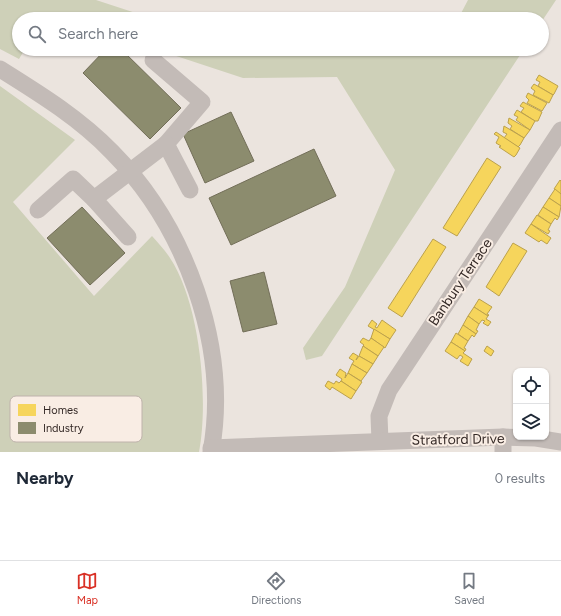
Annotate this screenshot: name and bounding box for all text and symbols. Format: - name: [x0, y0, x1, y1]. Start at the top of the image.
- search box: [12, 12, 549, 56]
- icon: search: [26, 23, 48, 45]
- text: Search here: [58, 25, 138, 43]
- street label: Banbury Terrace: [425, 235, 496, 329]
- map controls: [513, 368, 549, 440]
- button: locate: [513, 368, 549, 404]
- legend: [10, 396, 142, 442]
- text: Homes: [43, 404, 78, 417]
- button: layers: [513, 404, 549, 440]
- text: Industry: [43, 422, 84, 435]
- street label: Stratford Drive: [411, 430, 505, 449]
- text: Nearby: [16, 468, 74, 488]
- text: 0 results: [495, 471, 545, 486]
- tab: Map: [76, 570, 98, 607]
- tab: Directions: [251, 570, 301, 607]
- tab: Saved: [454, 570, 485, 607]

